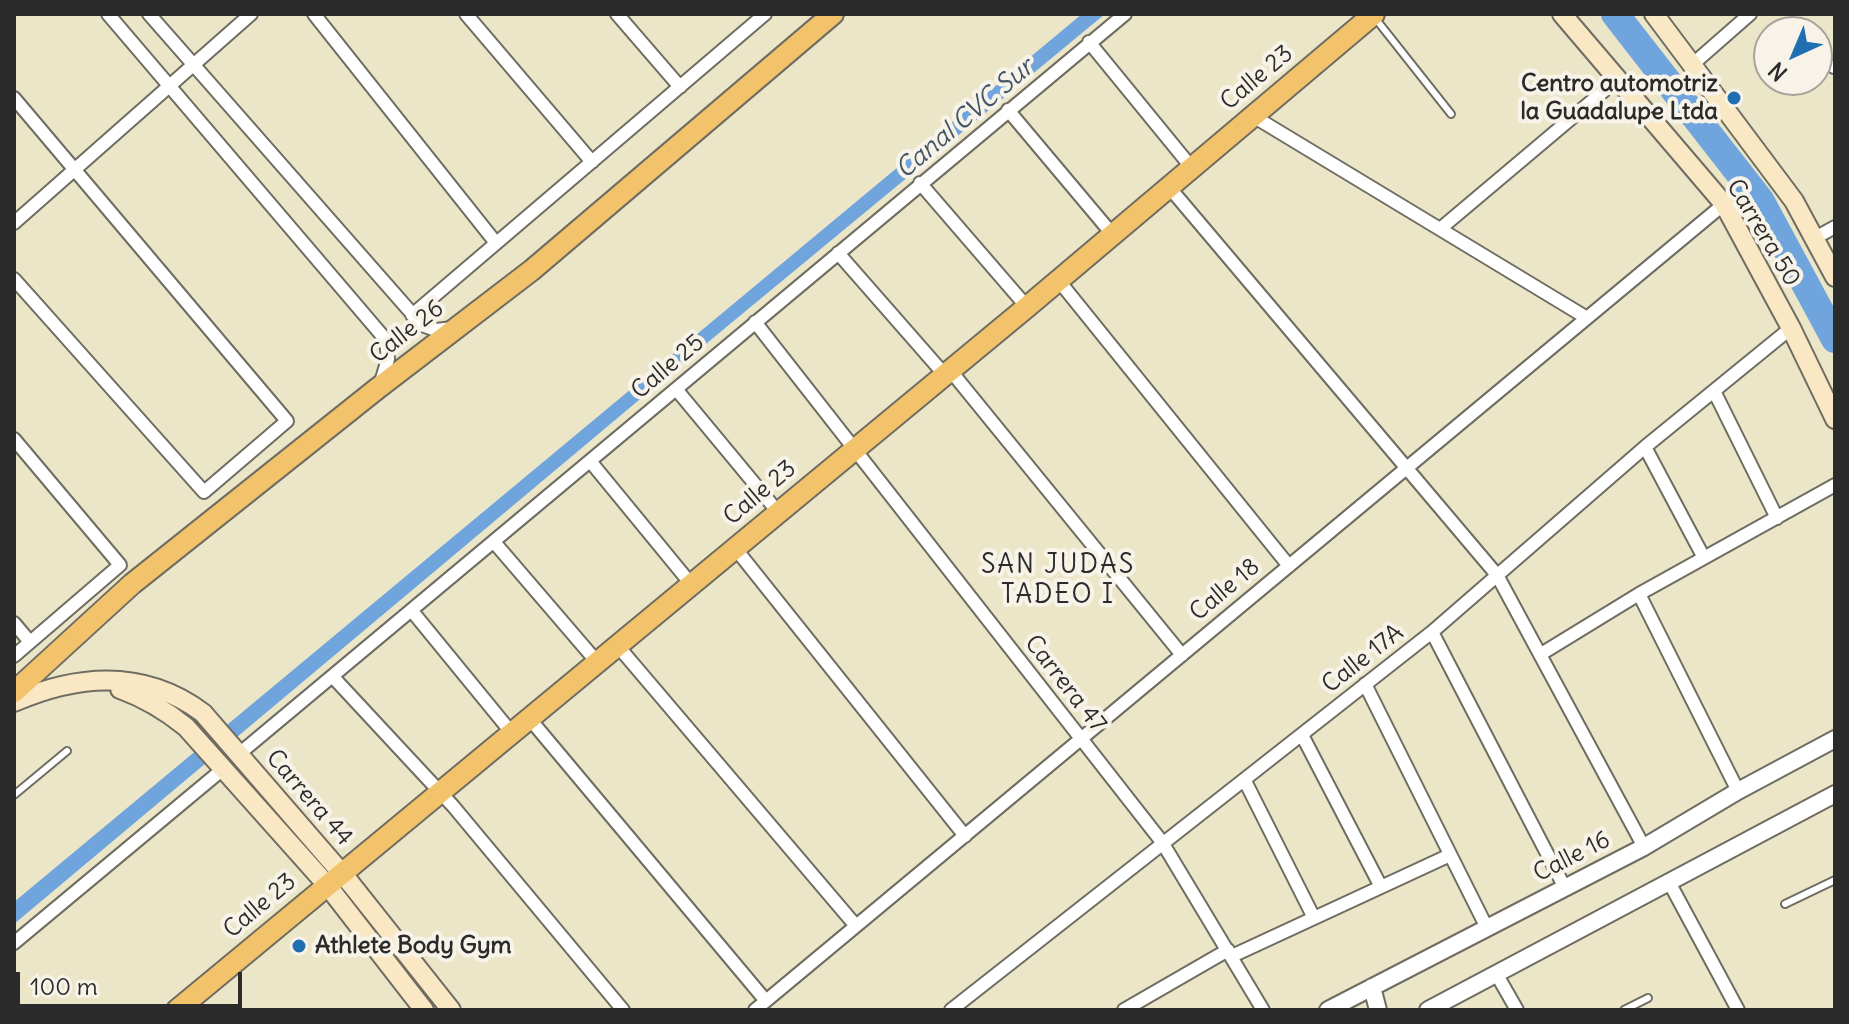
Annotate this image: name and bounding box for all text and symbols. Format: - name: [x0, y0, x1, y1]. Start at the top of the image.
- north arrow: [1753, 16, 1833, 96]
- street label: Calle 23: [1215, 39, 1299, 117]
- water label: Canal CVC Sur: [890, 52, 1040, 186]
- text: N: [1763, 56, 1793, 87]
- place label: Centro automotriz la Guadalupe Ltda: [1520, 70, 1718, 126]
- marker: Centro automotriz la Guadalupe Ltda: [1725, 89, 1743, 107]
- street label: Carrera 50: [1720, 174, 1806, 292]
- street label: Calle 26: [364, 294, 450, 370]
- street label: Calle 25: [626, 328, 710, 406]
- street label: Calle 23: [718, 454, 802, 532]
- district label: SAN JUDAS TADEO I: [981, 550, 1135, 612]
- street label: Calle 18: [1184, 553, 1266, 627]
- street label: Calle 17A: [1317, 618, 1409, 700]
- street label: Carrera 47: [1018, 630, 1112, 738]
- street label: Carrera 44: [259, 744, 359, 852]
- street label: Calle 16: [1529, 826, 1615, 888]
- street label: Calle 23: [218, 867, 302, 945]
- place label: Athlete Body Gym: [315, 932, 512, 960]
- marker: Athlete Body Gym: [290, 937, 308, 955]
- scale bar: [20, 956, 246, 1006]
- text: 100 m: [30, 971, 98, 1001]

